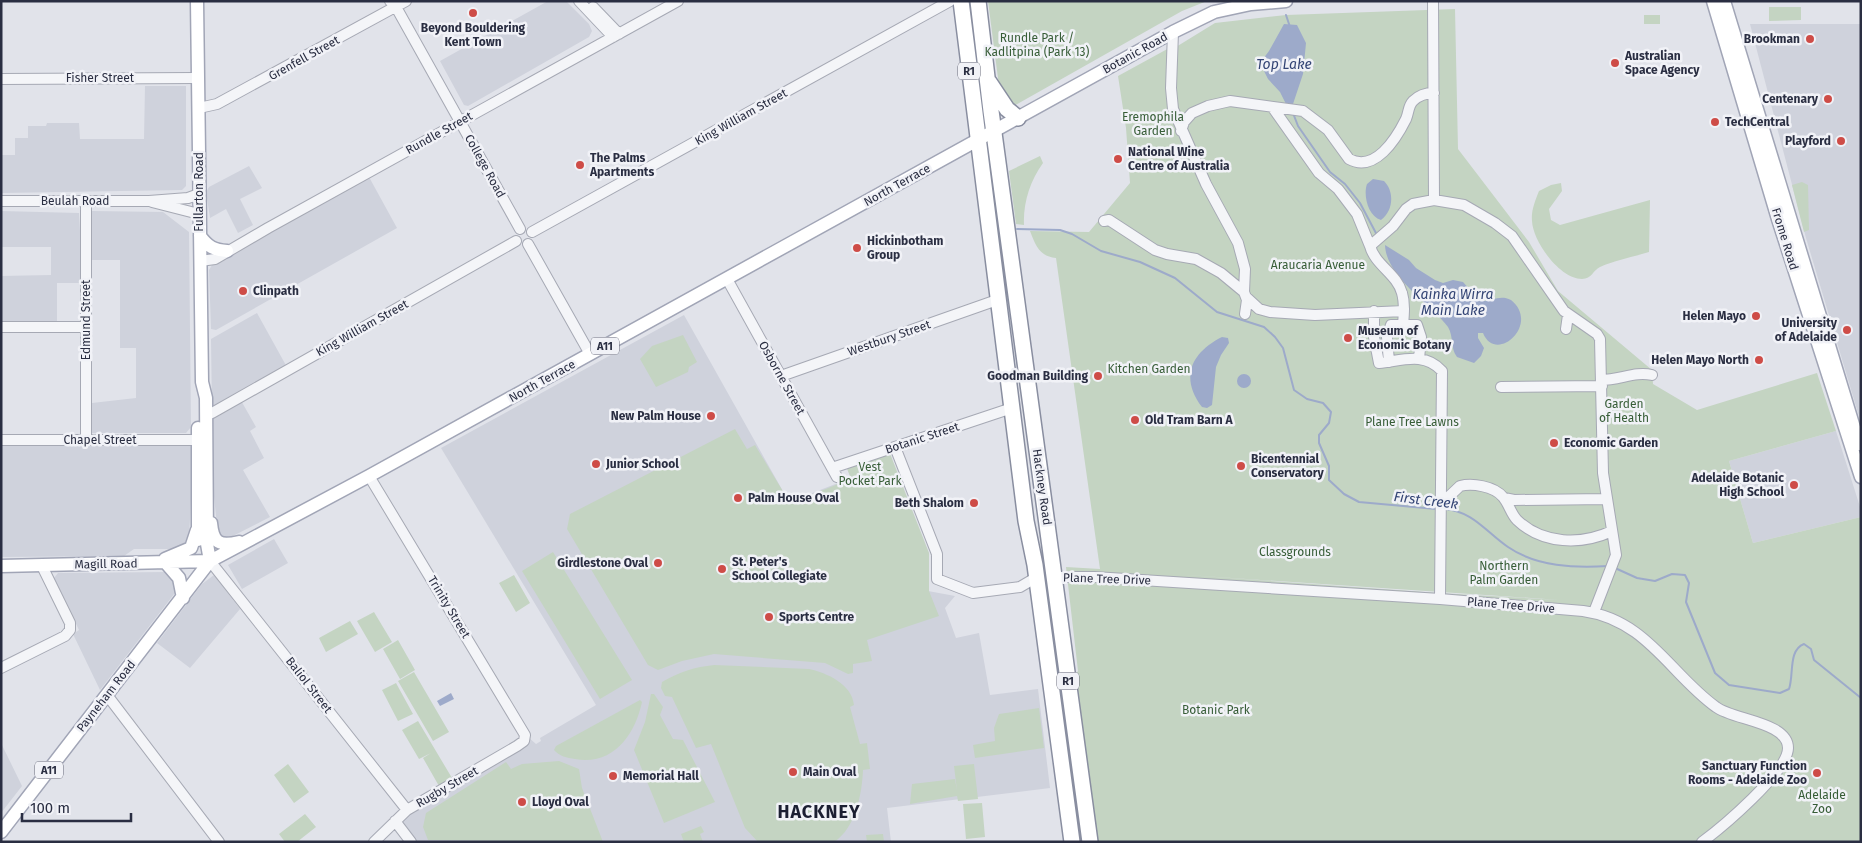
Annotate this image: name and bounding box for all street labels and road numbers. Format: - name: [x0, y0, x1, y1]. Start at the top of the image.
- street label: Botanic Road: [1100, 29, 1170, 77]
- street label: Grenfell Street: [266, 32, 342, 83]
- road number: R1: [958, 62, 980, 80]
- street label: Fisher Street: [66, 71, 135, 85]
- street label: King William Street: [692, 86, 790, 148]
- street label: Rundle Street: [403, 109, 475, 157]
- street label: College Road: [462, 132, 508, 200]
- street label: Fullarton Road: [192, 152, 206, 232]
- street label: North Terrace: [861, 161, 933, 209]
- street label: Beulah Road: [41, 194, 109, 208]
- street label: Frome Road: [1769, 206, 1801, 272]
- street label: Edmund Street: [79, 279, 93, 360]
- street label: King William Street: [313, 297, 411, 359]
- street label: Westbury Street: [846, 317, 933, 359]
- road number: A11: [591, 338, 619, 354]
- street label: Osborne Street: [756, 339, 808, 418]
- street label: North Terrace: [506, 357, 578, 405]
- street label: Botanic Street: [883, 419, 961, 457]
- street label: Chapel Street: [63, 433, 137, 447]
- street label: Hackney Road: [1030, 448, 1054, 526]
- street label: Magill Road: [74, 556, 138, 572]
- street label: Plane Tree Drive: [1063, 570, 1151, 588]
- street label: Trinity Street: [425, 573, 473, 641]
- street label: Plane Tree Drive: [1467, 594, 1555, 616]
- street label: Baliol Street: [283, 654, 336, 716]
- street label: Payneham Road: [74, 657, 138, 735]
- road number: R1: [1057, 672, 1079, 689]
- road number: A11: [35, 762, 63, 778]
- street label: Rugby Street: [414, 763, 481, 810]

